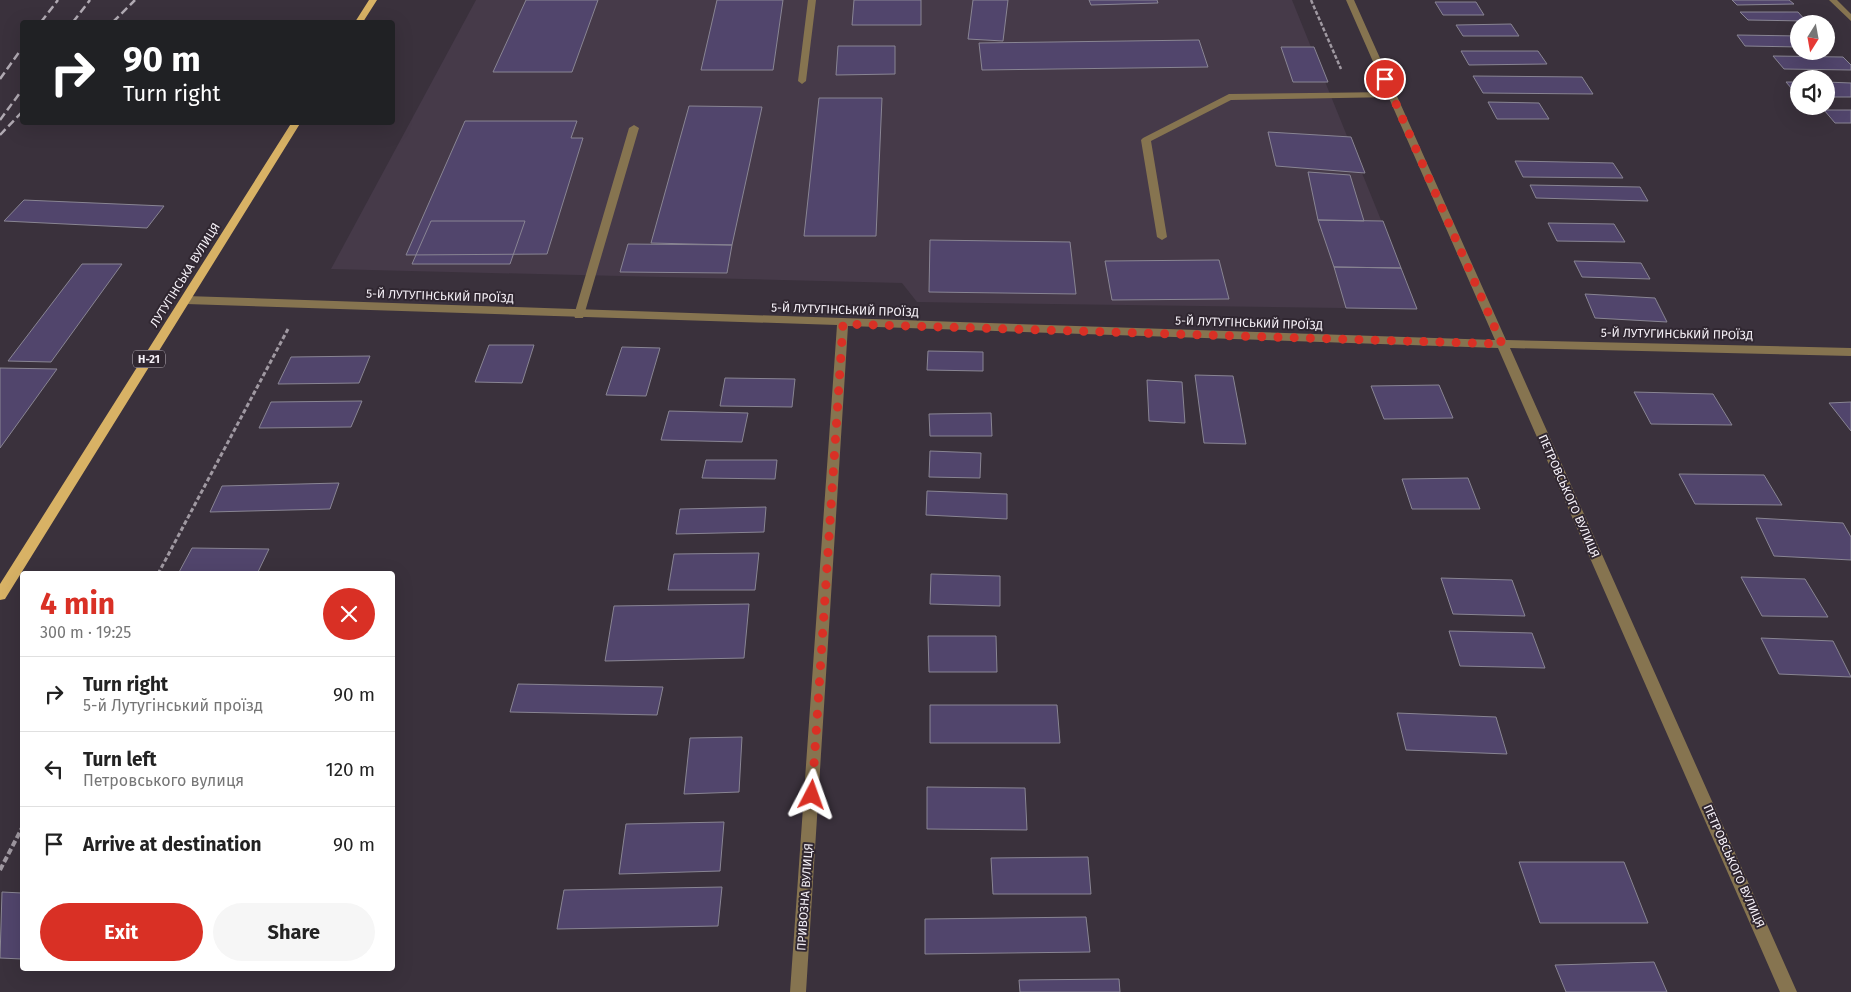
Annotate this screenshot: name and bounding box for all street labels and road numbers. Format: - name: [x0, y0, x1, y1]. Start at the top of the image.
- street label: ЛУТУГІНСЬКА ВУЛИЦЯ: [147, 220, 223, 330]
- street label: 5-Й ЛУТУГІНСЬКИЙ ПРОЇЗД: [366, 285, 514, 306]
- street label: 5-Й ЛУТУГІНСЬКИЙ ПРОЇЗД: [771, 299, 919, 320]
- street label: 5-Й ЛУТУГІНСЬКИЙ ПРОЇЗД: [1175, 312, 1323, 333]
- street label: 5-Й ЛУТУГИНСЬКИЙ ПРОЇЗД: [1601, 325, 1753, 342]
- road number: Н-21: [133, 350, 165, 368]
- street label: ПЕТРОВСЬКОГО ВУЛИЦЯ: [1535, 432, 1603, 560]
- street label: ПЕТРОВСЬКОГО ВУЛИЦЯ: [1700, 802, 1768, 930]
- street label: ПРИВОЗНА ВУЛИЦЯ: [794, 843, 816, 951]

